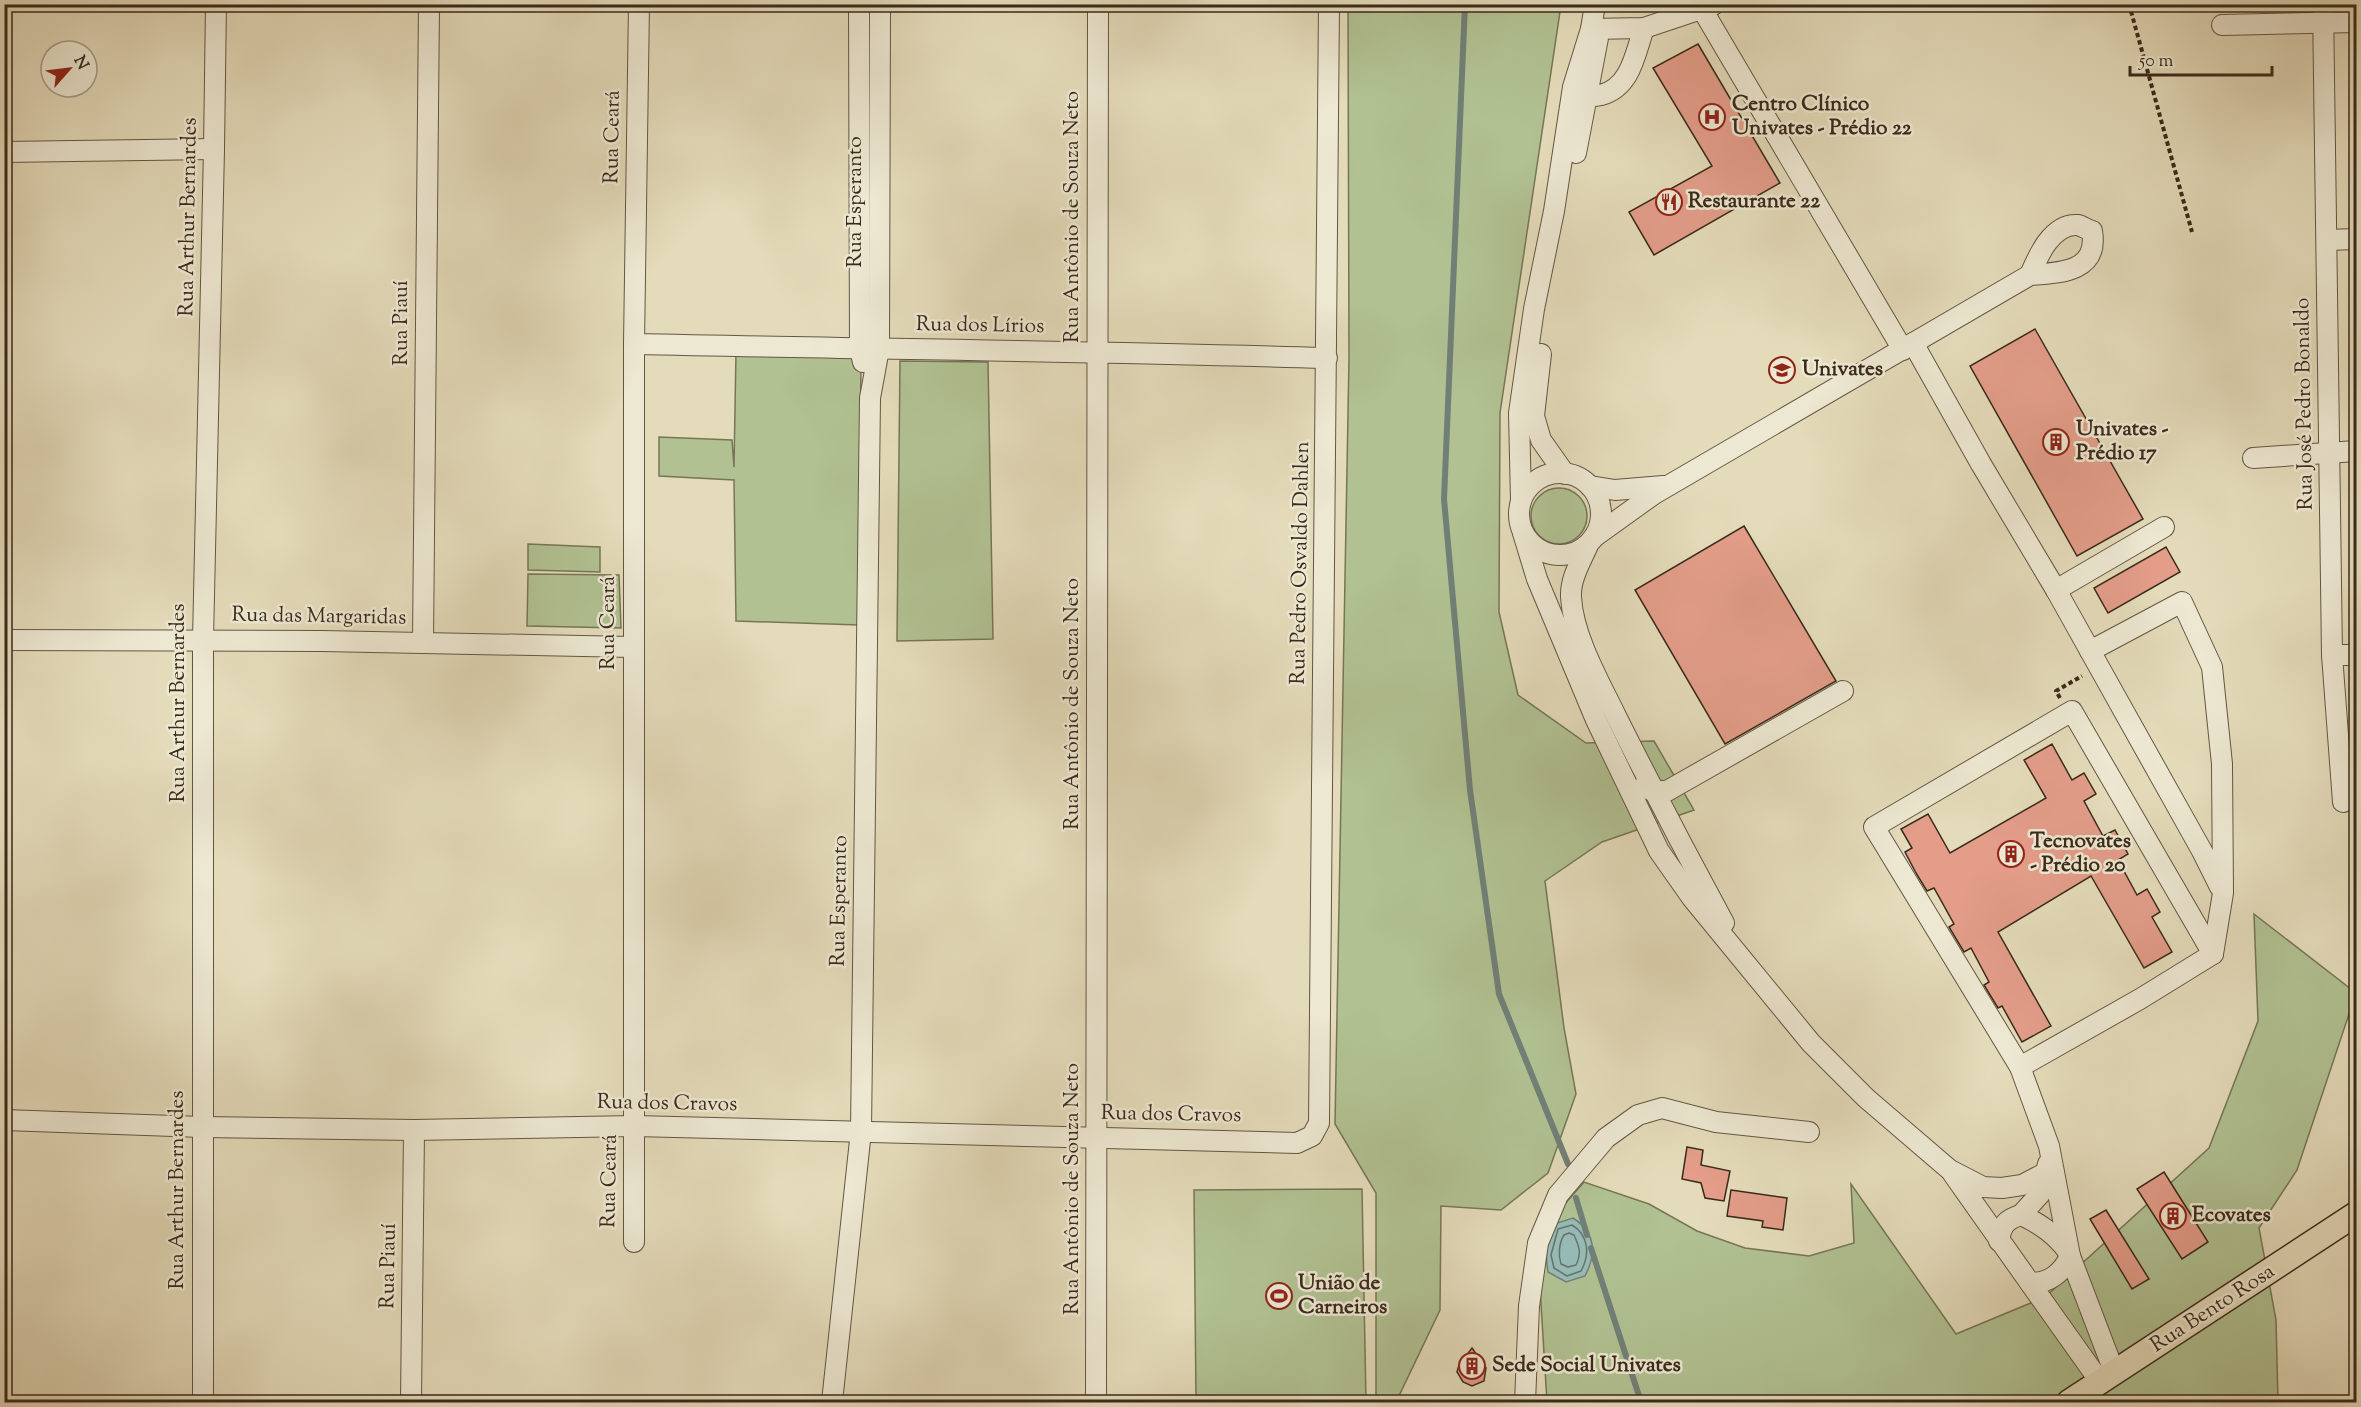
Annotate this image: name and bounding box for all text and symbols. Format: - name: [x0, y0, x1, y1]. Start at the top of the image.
- north arrow: [39, 39, 99, 99]
- scale bar: [2130, 39, 2272, 77]
- text: 50 m: [2138, 49, 2174, 75]
- text: N: [67, 52, 93, 74]
- street label: Rua Ceará: [597, 90, 629, 184]
- place label: Centro Clínico Univates - Prédio 22: [1732, 90, 1912, 144]
- street label: Rua Antônio de Souza Neto: [1058, 91, 1088, 343]
- hospital icon: Centro Clínico Univates - Prédio 22: [1697, 102, 1727, 132]
- street label: Rua Arthur Bernardes: [172, 117, 206, 317]
- street label: Rua Esperanto: [841, 136, 871, 268]
- restaurant icon: Restaurante 22: [1654, 187, 1684, 217]
- place label: Restaurante 22: [1688, 187, 1820, 217]
- street label: Rua Piauí: [387, 280, 417, 366]
- street label: Rua José Pedro Bonaldo: [2288, 297, 2322, 511]
- street label: Rua dos Lírios: [915, 310, 1045, 342]
- school or university icon: Univates: [1767, 355, 1797, 385]
- place label: Univates: [1802, 355, 1883, 385]
- place label: Univates - Prédio 17: [2076, 415, 2169, 469]
- building icon: Univates - Prédio 17: [2041, 427, 2071, 457]
- street label: Rua Pedro Osvaldo Dahlen: [1284, 441, 1318, 685]
- street label: Rua Ceará: [594, 576, 624, 670]
- street label: Rua Antônio de Souza Neto: [1058, 578, 1088, 830]
- street label: Rua das Margaridas: [231, 600, 407, 634]
- street label: Rua Arthur Bernardes: [164, 603, 194, 803]
- place label: Tecnovates - Prédio 20: [2030, 827, 2131, 881]
- street label: Rua Esperanto: [824, 835, 856, 967]
- building icon: Tecnovates - Prédio 20: [1996, 839, 2026, 869]
- street label: Rua Antônio de Souza Neto: [1058, 1063, 1088, 1315]
- street label: Rua dos Cravos: [596, 1088, 738, 1120]
- street label: Rua Arthur Bernardes: [163, 1090, 193, 1290]
- street label: Rua dos Cravos: [1100, 1099, 1242, 1131]
- street label: Rua Ceará: [594, 1134, 626, 1228]
- building icon: Ecovates: [2158, 1201, 2188, 1231]
- place label: Ecovates: [2192, 1201, 2271, 1231]
- street label: Rua Piauí: [373, 1223, 405, 1309]
- street label: Rua Bento Rosa: [2145, 1257, 2281, 1361]
- place label: União de Carneiros: [1298, 1269, 1387, 1323]
- sports icon: União de Carneiros: [1264, 1281, 1294, 1311]
- building icon: Sede Social Univates: [1457, 1351, 1487, 1381]
- place label: Sede Social Univates: [1492, 1351, 1681, 1381]

